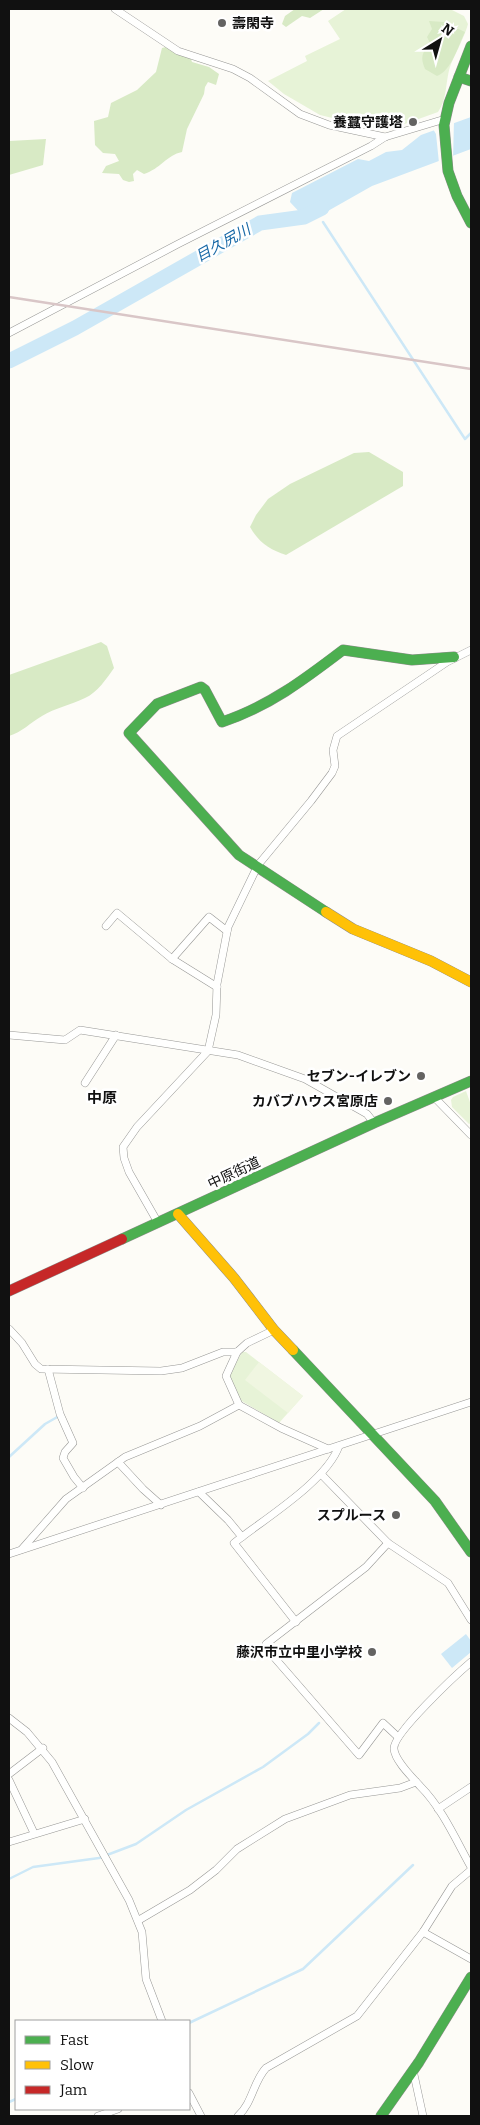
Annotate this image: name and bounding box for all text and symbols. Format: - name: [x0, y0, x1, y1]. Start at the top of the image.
- place label: 壽閑寺: [232, 15, 274, 32]
- north arrow: [415, 15, 465, 65]
- marker: 壽閑寺: [216, 17, 228, 29]
- text: N: [438, 20, 457, 40]
- place label: 養蠶守護塔: [333, 114, 403, 131]
- marker: 養蠶守護塔: [407, 116, 419, 128]
- water label: 目久尻川: [192, 220, 255, 265]
- place label: セブン-イレブン: [307, 1068, 411, 1085]
- marker: セブン-イレブン: [415, 1070, 427, 1082]
- district label: 中原: [87, 1089, 117, 1107]
- place label: カバブハウス宮原店: [252, 1093, 378, 1110]
- marker: カバブハウス宮原店: [382, 1095, 394, 1107]
- street label: 中原街道: [205, 1153, 263, 1193]
- place label: スプルース: [317, 1507, 386, 1524]
- marker: スプルース: [390, 1509, 402, 1521]
- place label: 藤沢市立中里小学校: [236, 1644, 362, 1661]
- marker: 藤沢市立中里小学校: [366, 1646, 378, 1658]
- legend: [15, 2020, 190, 2110]
- text: Fast: [60, 2031, 89, 2049]
- text: Slow: [60, 2056, 95, 2074]
- text: Jam: [59, 2081, 88, 2099]

